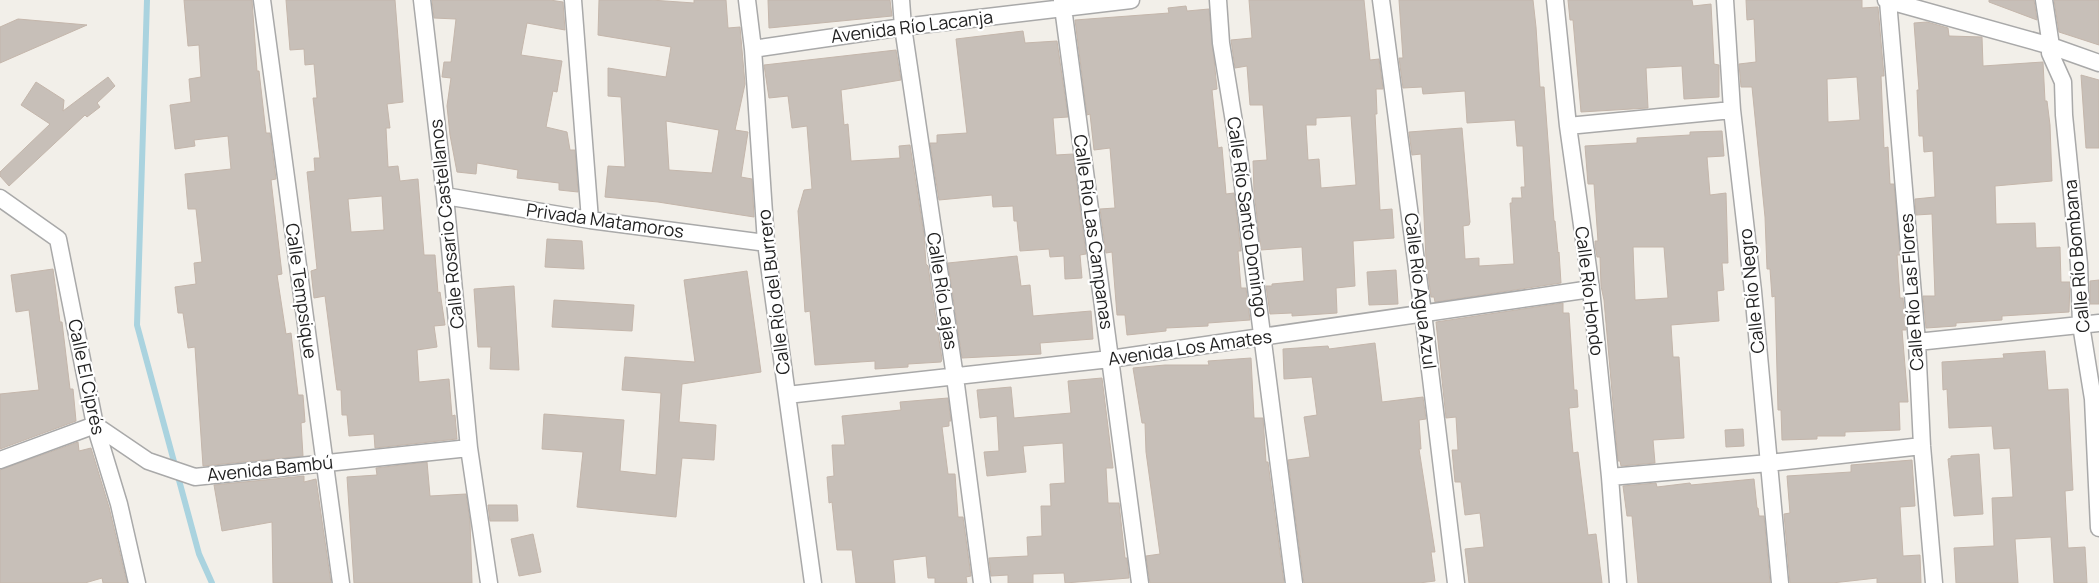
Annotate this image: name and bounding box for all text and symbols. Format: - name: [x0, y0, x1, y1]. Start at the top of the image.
- street label: Avenida Río Lacanja: [830, 4, 994, 48]
- street label: Calle Río Santo Domingo: [1222, 115, 1274, 319]
- street label: Calle Rosario Castellanos: [423, 118, 469, 330]
- street label: Calle Río Las Campanas: [1068, 133, 1120, 331]
- street label: Calle Río Bombana: [2057, 179, 2095, 334]
- street label: Privada Matamoros: [525, 197, 686, 243]
- street label: Calle Río del Burrero: [751, 208, 795, 376]
- street label: Calle Río Agua Azul: [1399, 211, 1442, 370]
- street label: Calle Río Las Flores: [1894, 213, 1928, 372]
- street label: Calle Tempsique: [281, 222, 323, 360]
- street label: Calle Río Hondo: [1570, 225, 1610, 357]
- street label: Calle Río Negro: [1733, 227, 1770, 355]
- street label: Calle Río Lajas: [922, 231, 964, 351]
- street label: Calle El Ciprés: [63, 317, 111, 437]
- street label: Avenida Los Amates: [1106, 324, 1273, 370]
- street label: Avenida Bambú: [206, 449, 334, 487]

